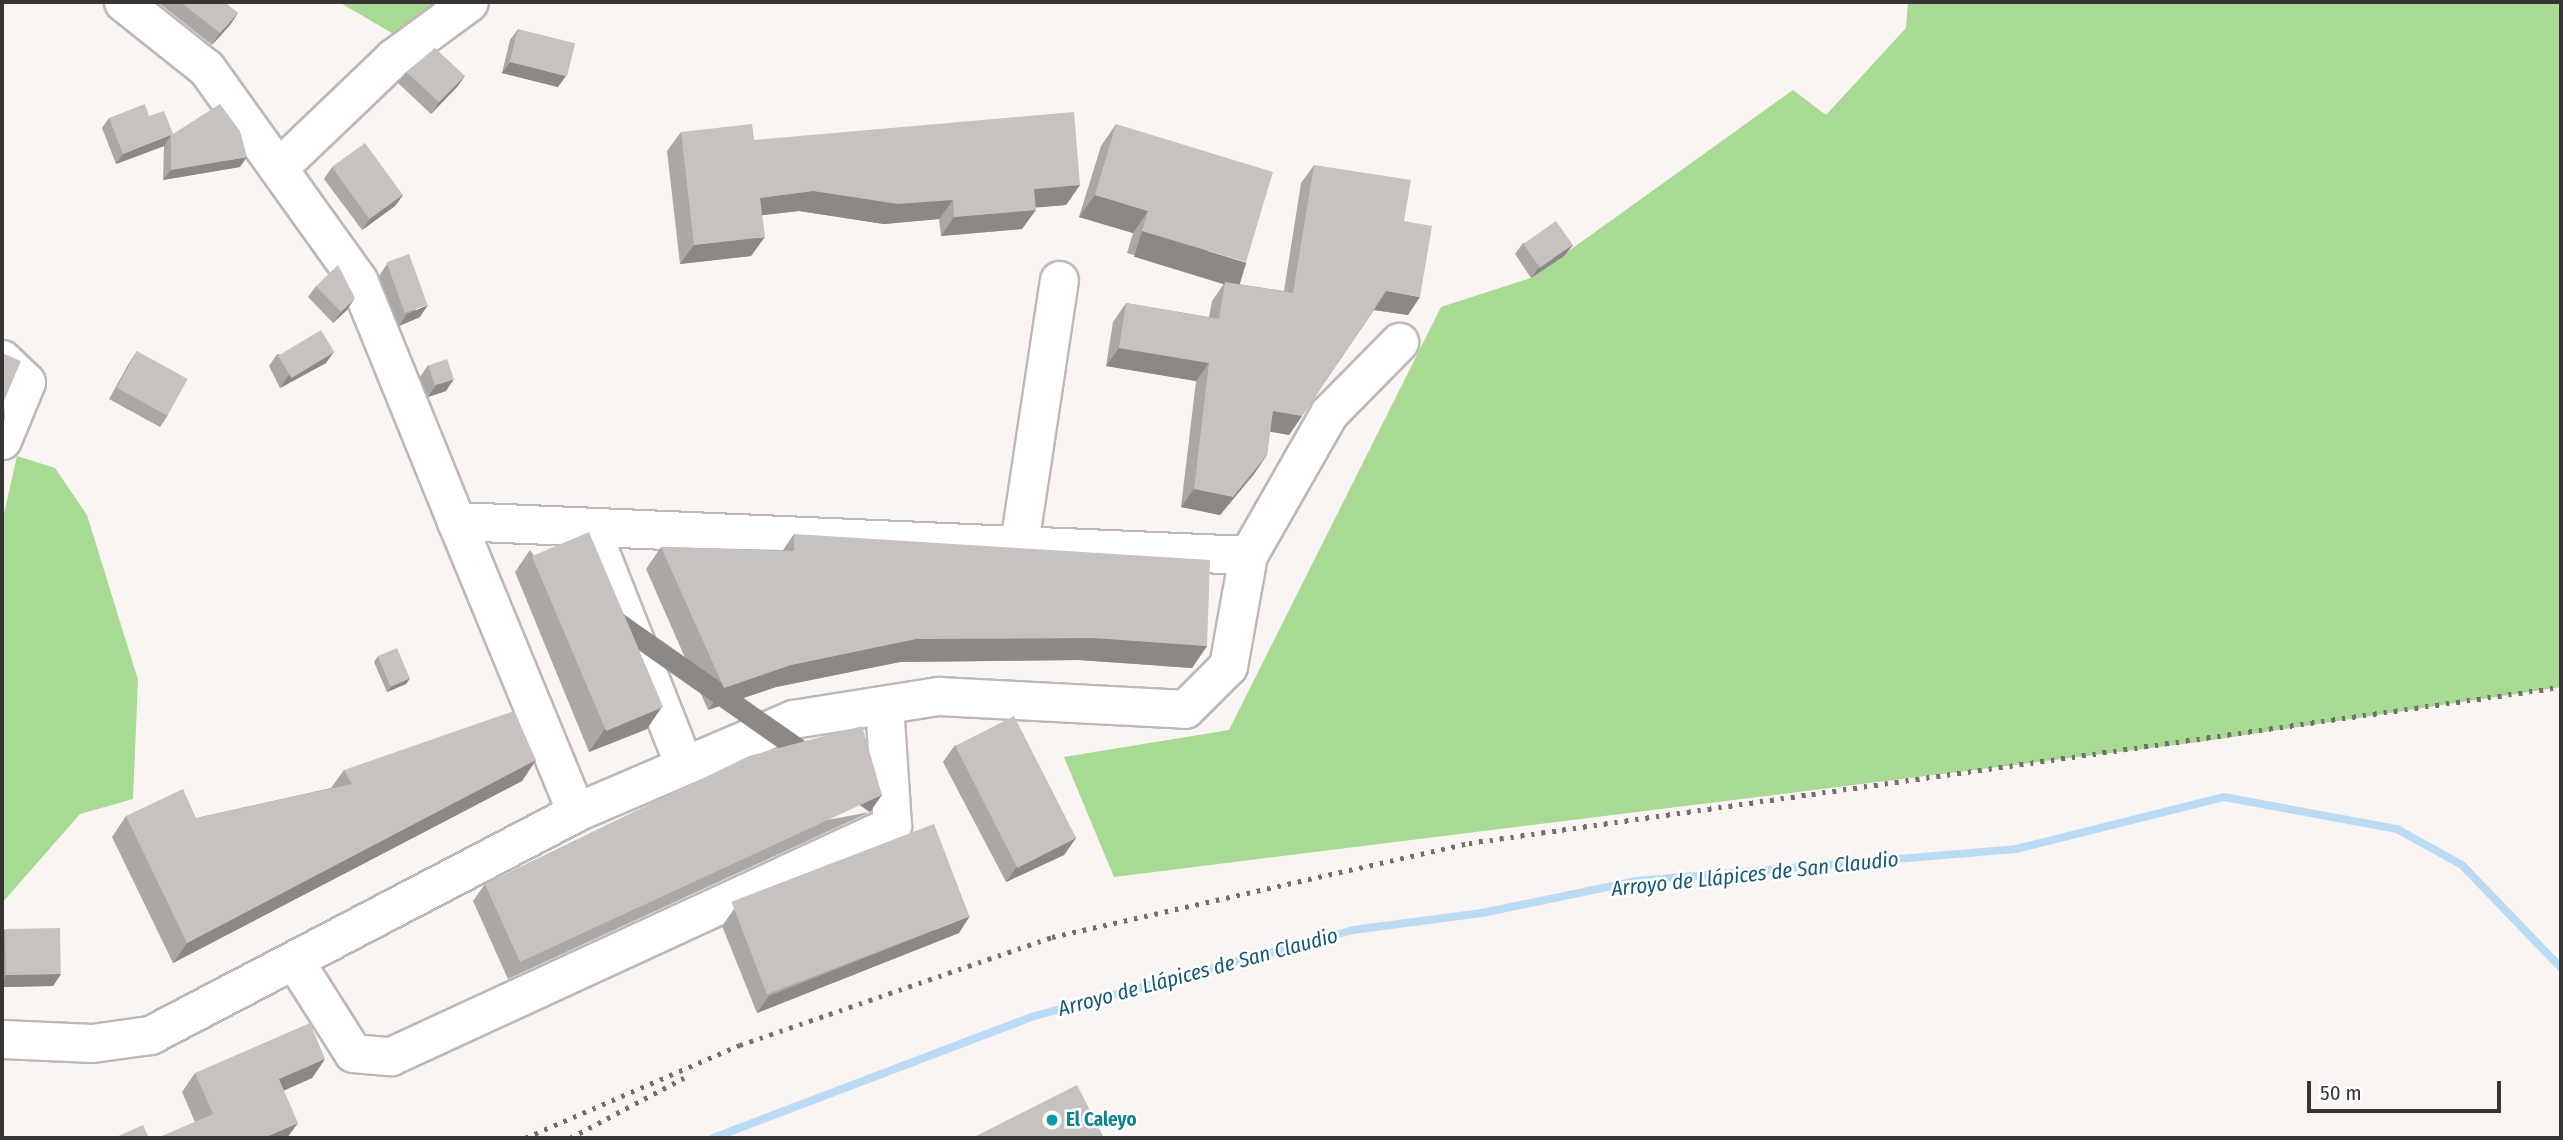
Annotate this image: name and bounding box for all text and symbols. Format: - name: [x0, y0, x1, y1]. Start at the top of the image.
- water label: Arroyo de Llápices de San Claudio: [1610, 846, 1900, 902]
- water label: Arroyo de Llápices de San Claudio: [1055, 922, 1341, 1022]
- scale bar: [2311, 1066, 2505, 1110]
- text: 50 m: [2320, 1080, 2362, 1106]
- place label: El Caleyo: [1066, 1109, 1137, 1131]
- marker: El Caleyo: [1044, 1112, 1060, 1128]

